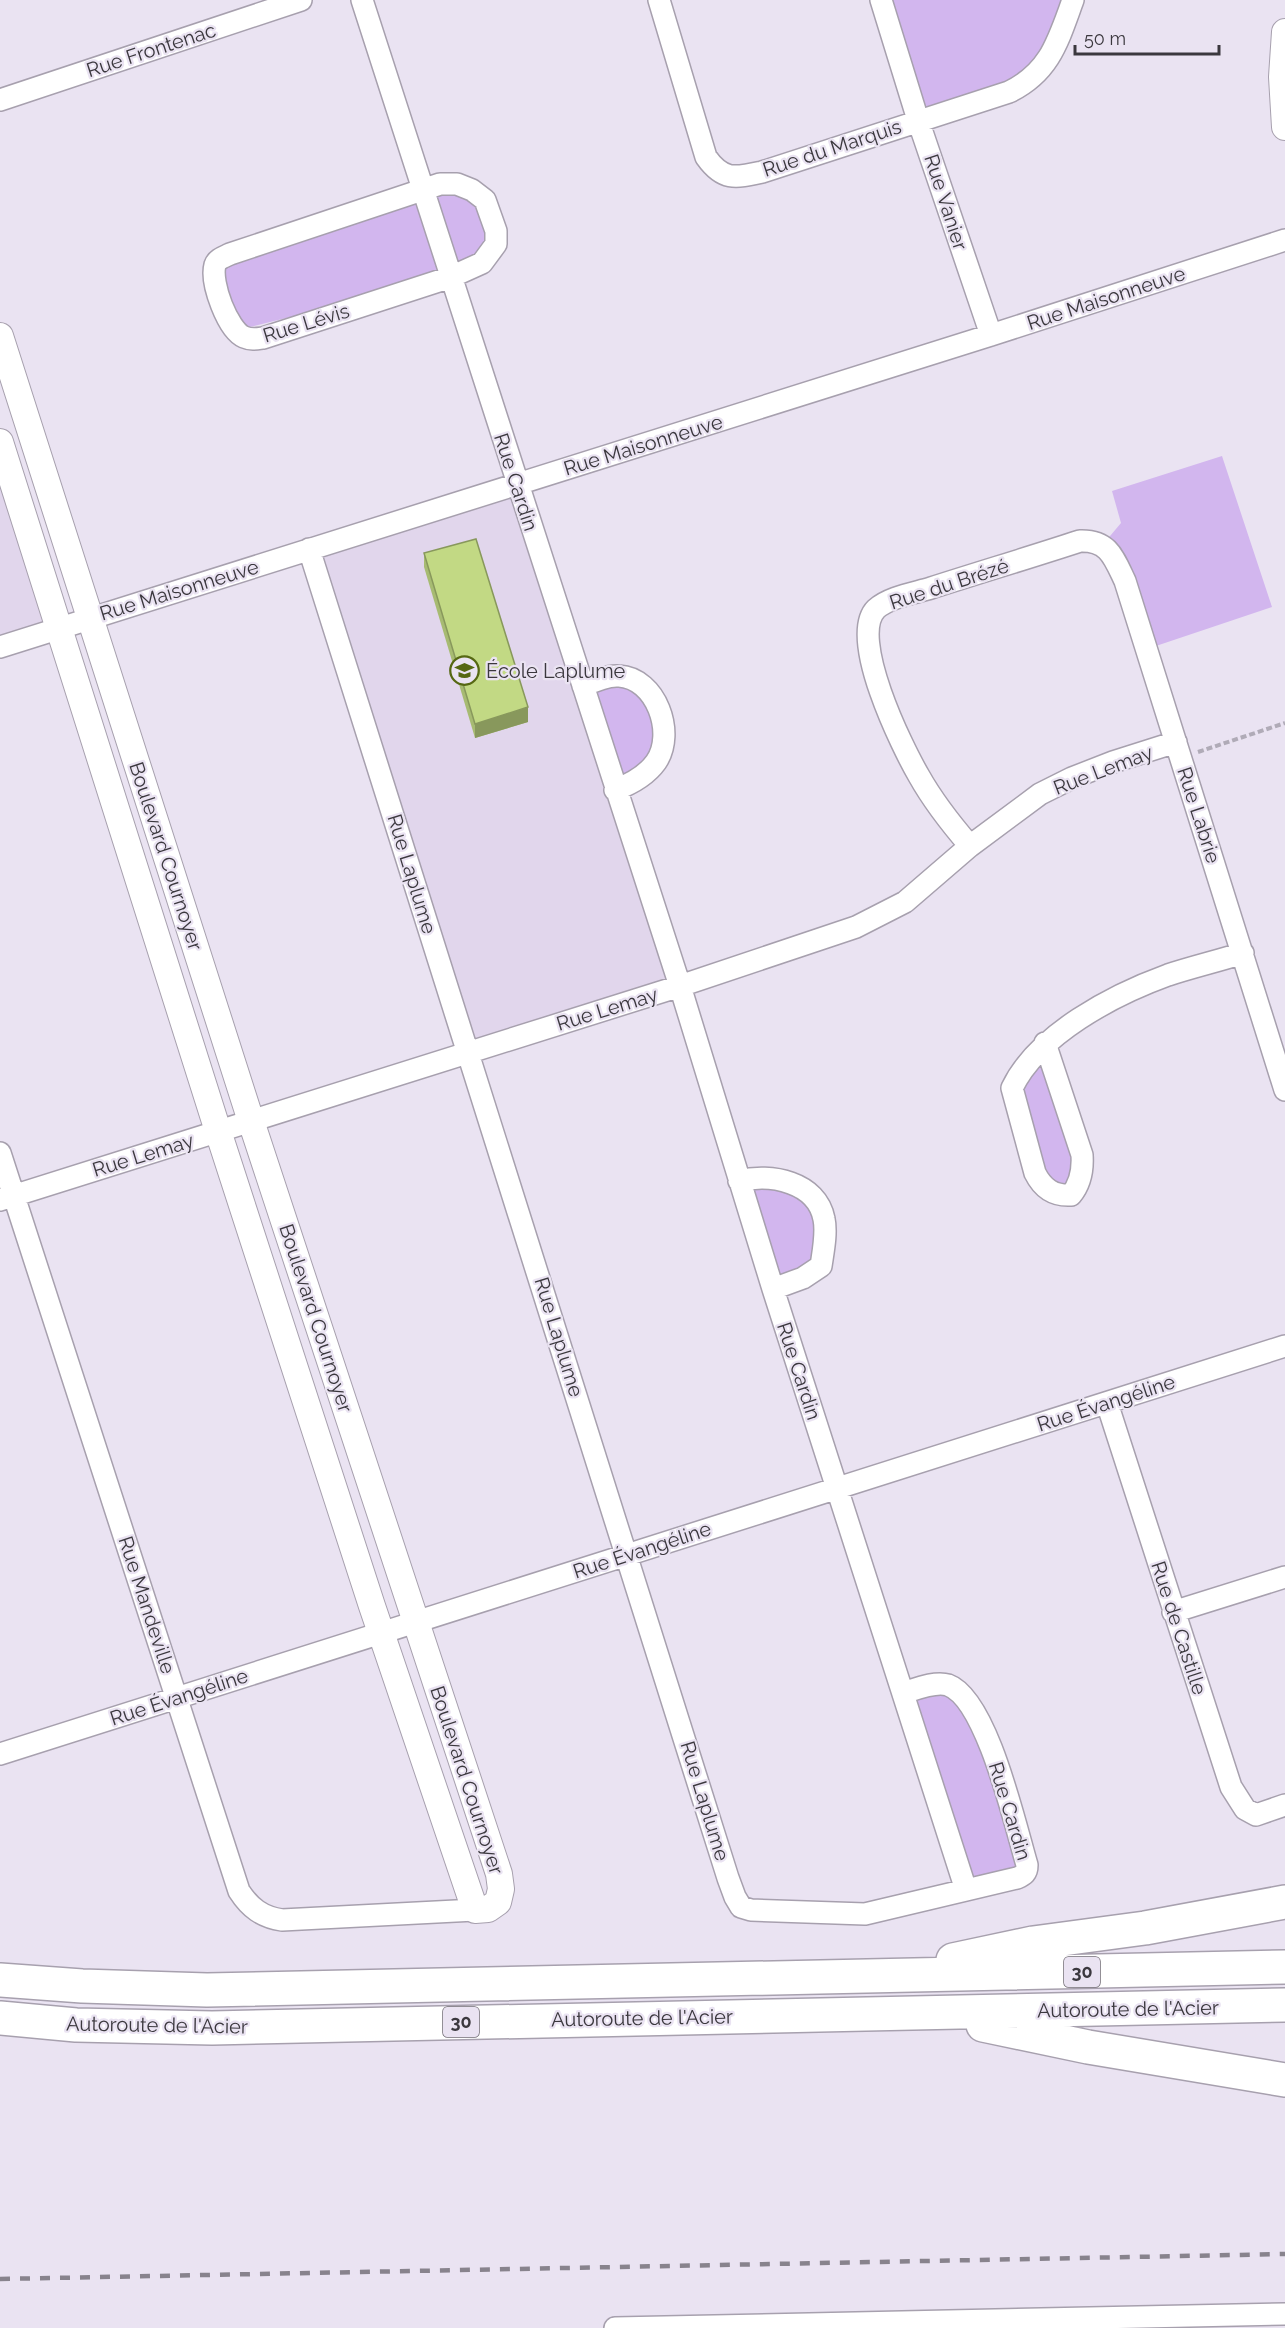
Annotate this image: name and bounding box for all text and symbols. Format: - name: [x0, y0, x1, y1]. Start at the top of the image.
- street label: Rue Frontenac: [83, 18, 219, 82]
- scale bar: [1075, 18, 1219, 56]
- text: 50 m: [1084, 28, 1126, 49]
- street label: Rue du Marquis: [760, 114, 904, 182]
- street label: Rue Vanier: [919, 151, 973, 253]
- street label: Rue Maisonneuve: [1024, 261, 1188, 335]
- street label: Rue Lévis: [260, 298, 352, 348]
- street label: Rue Maisonneuve: [561, 409, 726, 481]
- street label: Rue Cardin: [489, 430, 543, 534]
- street label: Rue du Brézé: [886, 553, 1012, 615]
- street label: Rue Maisonneuve: [97, 554, 262, 626]
- school or university icon: École Laplume: [449, 655, 481, 687]
- place label: École Laplume: [486, 659, 626, 683]
- street label: Rue Lemay: [1050, 740, 1156, 800]
- street label: Boulevard Cournoyer: [124, 759, 208, 953]
- street label: Rue Labrie: [1172, 764, 1226, 866]
- street label: Rue Laplume: [382, 811, 442, 937]
- street label: Rue Lemay: [553, 982, 661, 1036]
- street label: Rue Lemay: [89, 1128, 197, 1182]
- street label: Boulevard Cournoyer: [274, 1221, 358, 1415]
- street label: Rue Laplume: [529, 1274, 589, 1400]
- street label: Rue Cardin: [772, 1319, 826, 1423]
- street label: Rue Évangéline: [1034, 1369, 1178, 1437]
- street label: Rue Évangéline: [570, 1516, 714, 1584]
- street label: Rue Mandeville: [113, 1533, 181, 1677]
- street label: Rue de Castille: [1146, 1558, 1212, 1698]
- street label: Rue Évangéline: [107, 1663, 251, 1731]
- street label: Boulevard Cournoyer: [425, 1683, 509, 1877]
- street label: Rue Laplume: [675, 1738, 735, 1864]
- street label: Rue Cardin: [984, 1759, 1036, 1863]
- road number: 30: [1064, 1957, 1100, 1987]
- street label: Autoroute de l'Acier: [1037, 1995, 1219, 2023]
- street label: Autoroute de l'Acier: [551, 2004, 733, 2032]
- road number: 30: [443, 2007, 479, 2037]
- street label: Autoroute de l'Acier: [66, 2011, 248, 2039]

